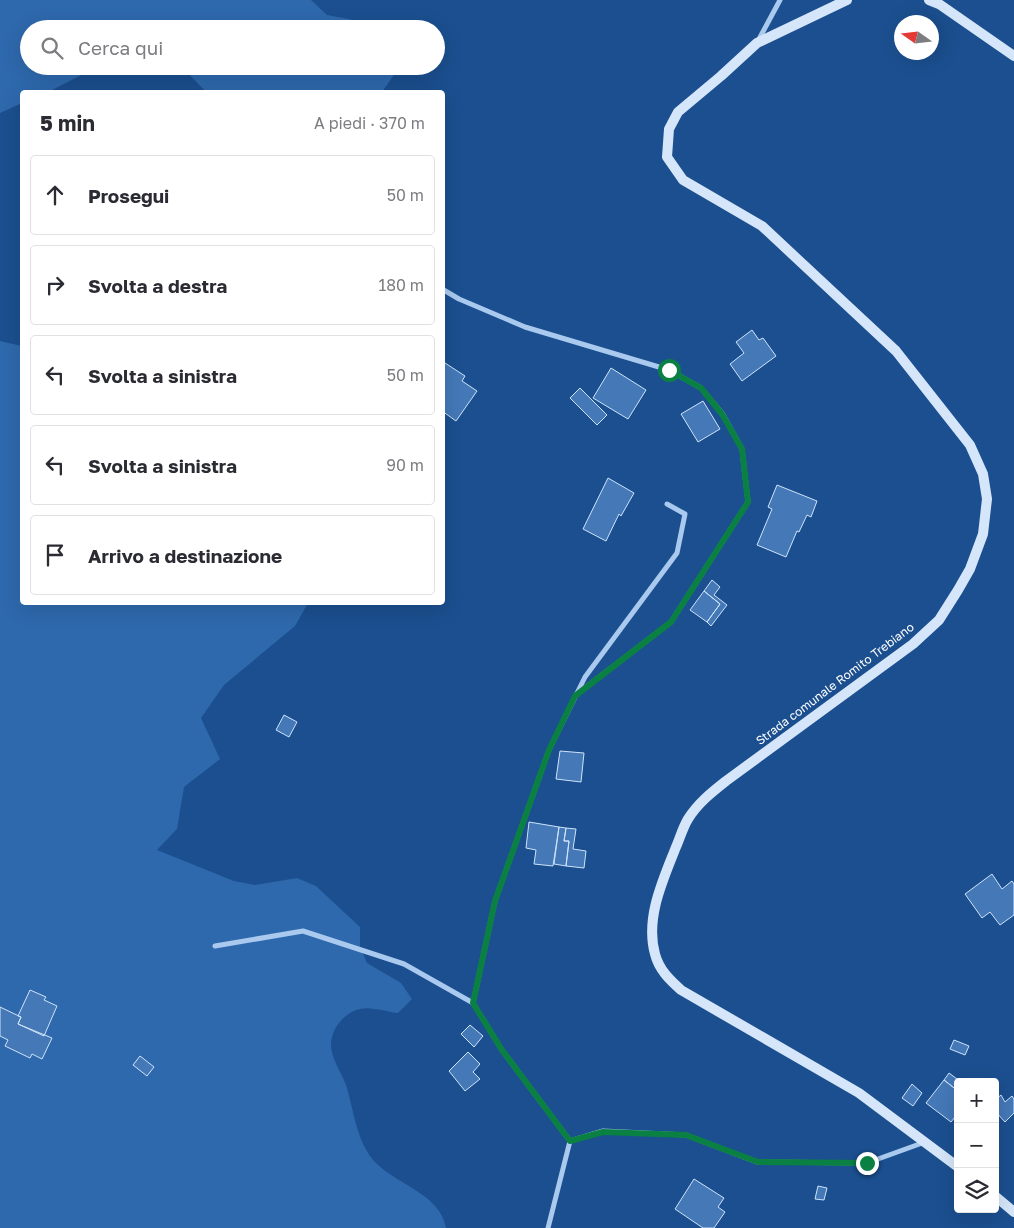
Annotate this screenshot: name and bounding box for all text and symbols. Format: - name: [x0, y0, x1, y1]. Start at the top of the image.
- north arrow: [894, 15, 939, 60]
- search box: [20, 20, 445, 75]
- icon: search: [38, 34, 66, 62]
- text: Cerca qui: [78, 36, 163, 59]
- text: 5 min: [40, 110, 95, 136]
- text: A piedi · 370 m: [314, 113, 425, 133]
- icon: ahead: [41, 181, 69, 209]
- text: Prosegui: [88, 184, 169, 207]
- text: 50 m: [387, 185, 424, 205]
- icon: right: [41, 271, 69, 299]
- text: Svolta a destra: [88, 274, 227, 297]
- text: 180 m: [378, 275, 424, 295]
- route start: [658, 359, 681, 382]
- icon: left: [41, 361, 69, 389]
- text: Svolta a sinistra: [88, 364, 237, 387]
- text: 50 m: [387, 365, 424, 385]
- icon: left: [41, 451, 69, 479]
- text: Svolta a sinistra: [88, 454, 237, 477]
- text: 90 m: [386, 455, 424, 475]
- icon: arrive: [41, 541, 69, 569]
- text: Arrivo a destinazione: [88, 544, 282, 567]
- street label: Strada comunale Romito Trebiano: [753, 619, 917, 748]
- map controls: [954, 1078, 999, 1213]
- button: +: [954, 1078, 999, 1123]
- button: −: [954, 1123, 999, 1168]
- route end: [856, 1152, 879, 1175]
- button: layers: [954, 1168, 999, 1213]

